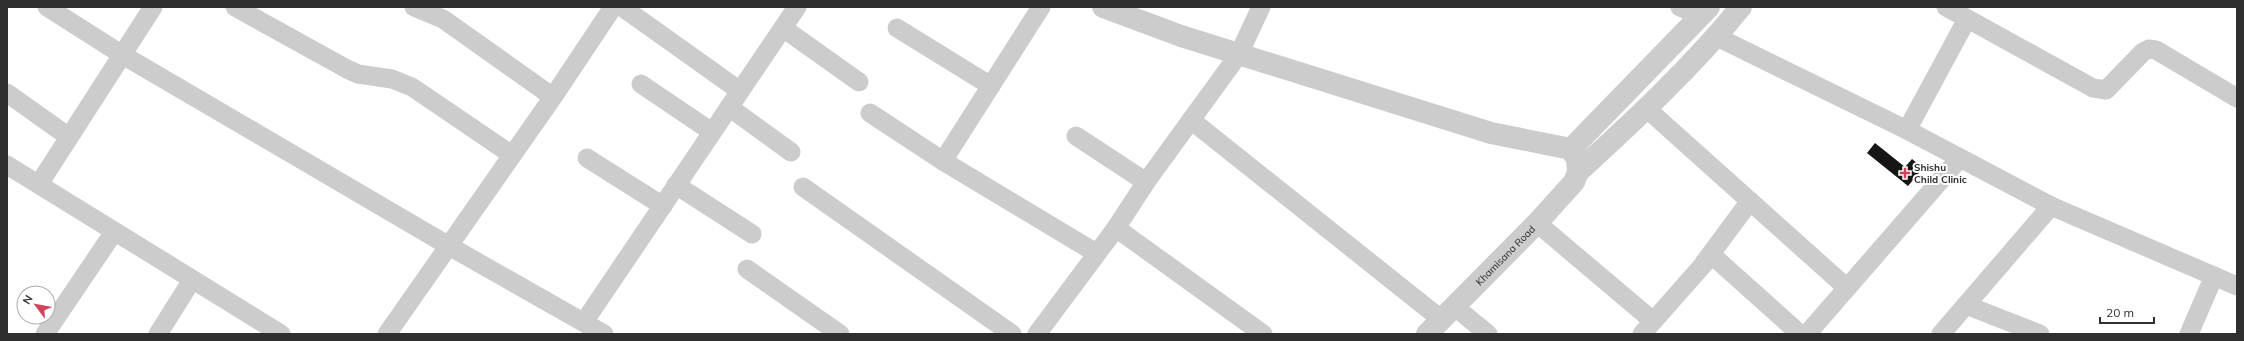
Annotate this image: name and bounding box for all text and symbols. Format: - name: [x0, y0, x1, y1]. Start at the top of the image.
- place label: Shishu Child Clinic: [1914, 161, 1967, 186]
- marker: Shishu Child Clinic: [1899, 167, 1911, 179]
- street label: Khamisana Road: [1473, 223, 1538, 288]
- north arrow: [16, 285, 56, 325]
- text: N: [19, 292, 36, 307]
- scale bar: [2100, 299, 2154, 325]
- text: 20 m: [2106, 305, 2134, 320]

